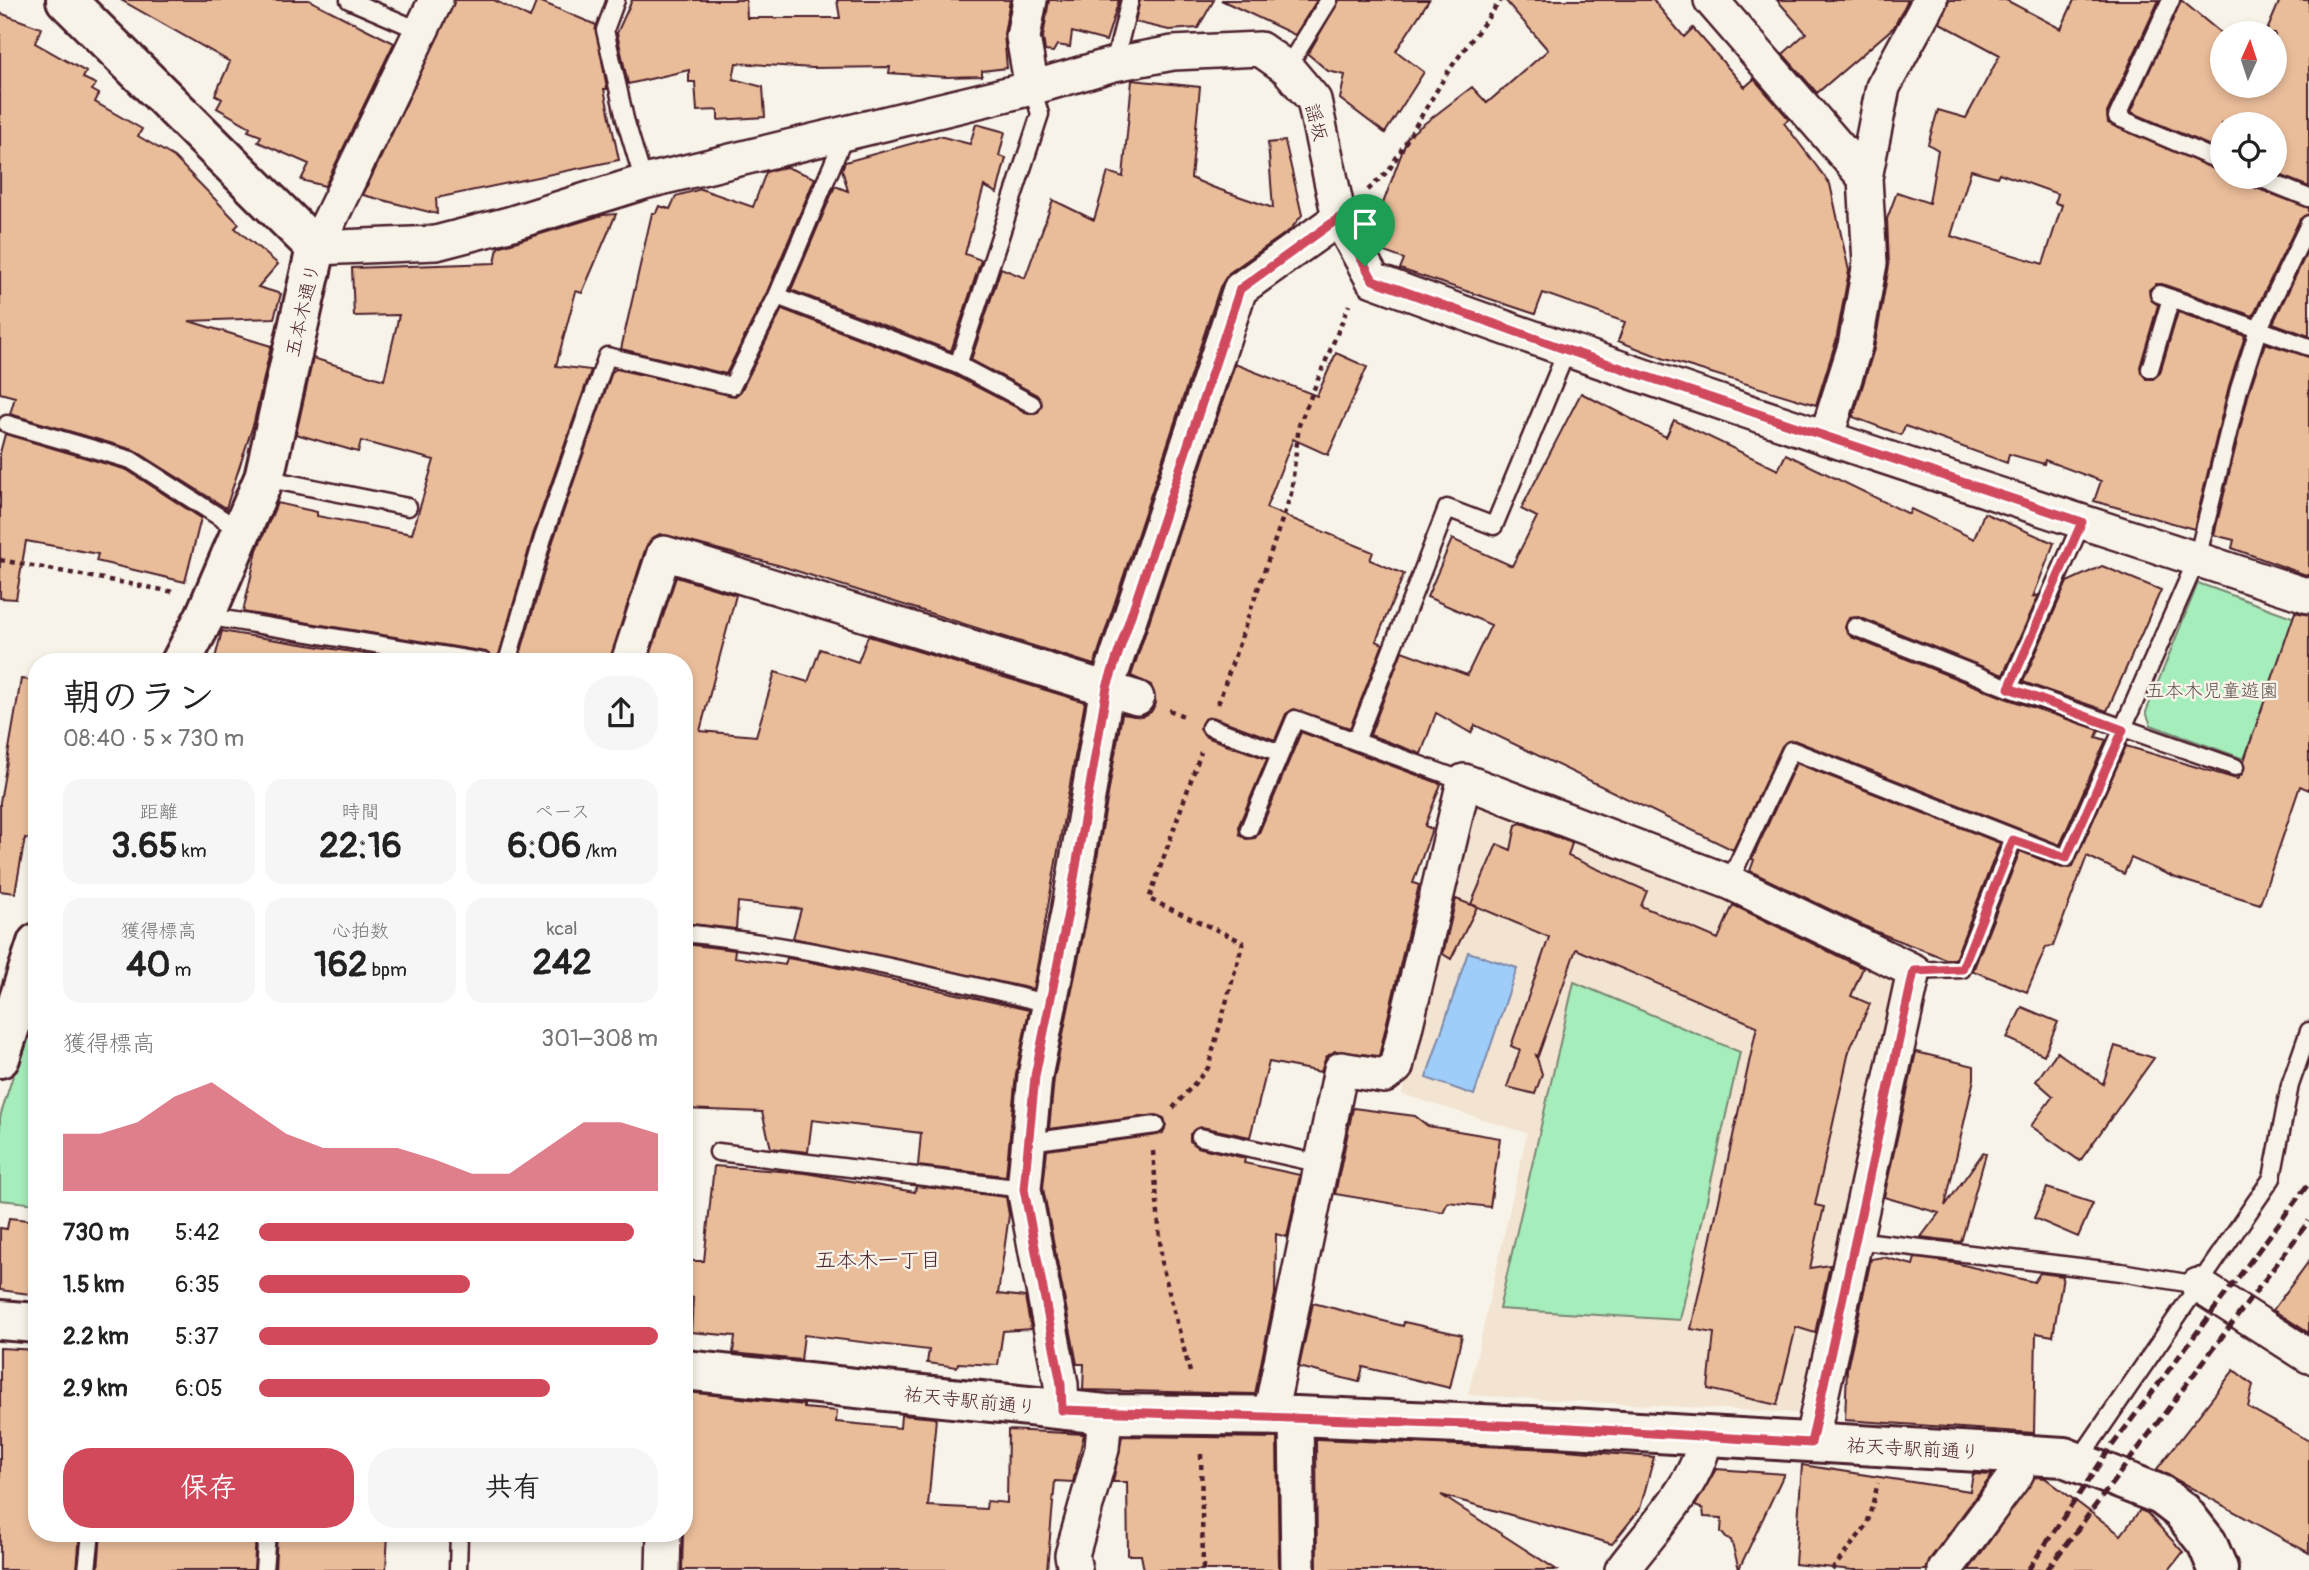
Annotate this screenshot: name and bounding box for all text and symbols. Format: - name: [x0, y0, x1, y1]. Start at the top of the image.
- north arrow: [2210, 21, 2287, 98]
- map controls: [2210, 21, 2287, 189]
- street label: 謡坂: [1300, 101, 1333, 144]
- button: locate: [2210, 112, 2287, 189]
- pin: [1335, 194, 1395, 266]
- icon: arrive: [1346, 205, 1384, 243]
- street label: 五本木通り: [281, 261, 325, 359]
- text: 朝のラン: [63, 674, 215, 722]
- button: share: [584, 676, 658, 750]
- park label: 五本木児童遊園: [2145, 679, 2279, 703]
- text: 08:40 · 5 × 730 m: [63, 724, 244, 753]
- text: 距離: [140, 800, 178, 824]
- text: 時間: [341, 800, 380, 824]
- text: ペース: [534, 800, 590, 824]
- text: 3.65: [111, 824, 178, 868]
- text: 22:16: [319, 824, 402, 868]
- text: 6:06: [507, 824, 581, 868]
- text: km: [178, 839, 207, 863]
- text: /km: [581, 839, 617, 863]
- text: kcal: [547, 917, 578, 941]
- text: 獲得標高: [121, 919, 197, 943]
- text: 心拍数: [332, 919, 389, 943]
- text: 242: [532, 941, 592, 985]
- text: 40: [126, 943, 170, 987]
- text: 162: [314, 943, 368, 987]
- text: m: [170, 958, 191, 982]
- text: bpm: [368, 958, 407, 982]
- text: 301–308 m: [541, 1024, 658, 1053]
- text: 獲得標高: [63, 1029, 155, 1058]
- text: 730 m: [63, 1218, 129, 1247]
- text: 5:42: [175, 1218, 220, 1247]
- district label: 五本木一丁目: [815, 1247, 941, 1274]
- text: 1.5 km: [63, 1270, 125, 1299]
- text: 6:35: [175, 1270, 220, 1299]
- text: 2.2 km: [63, 1322, 129, 1351]
- text: 5:37: [175, 1322, 219, 1351]
- text: 2.9 km: [63, 1374, 128, 1403]
- text: 6:05: [175, 1374, 223, 1403]
- street label: 祐天寺駅前通り: [902, 1382, 1037, 1420]
- street label: 祐天寺駅前通り: [1846, 1434, 1980, 1464]
- button: 保存: [63, 1448, 354, 1528]
- button: 共有: [368, 1448, 658, 1528]

